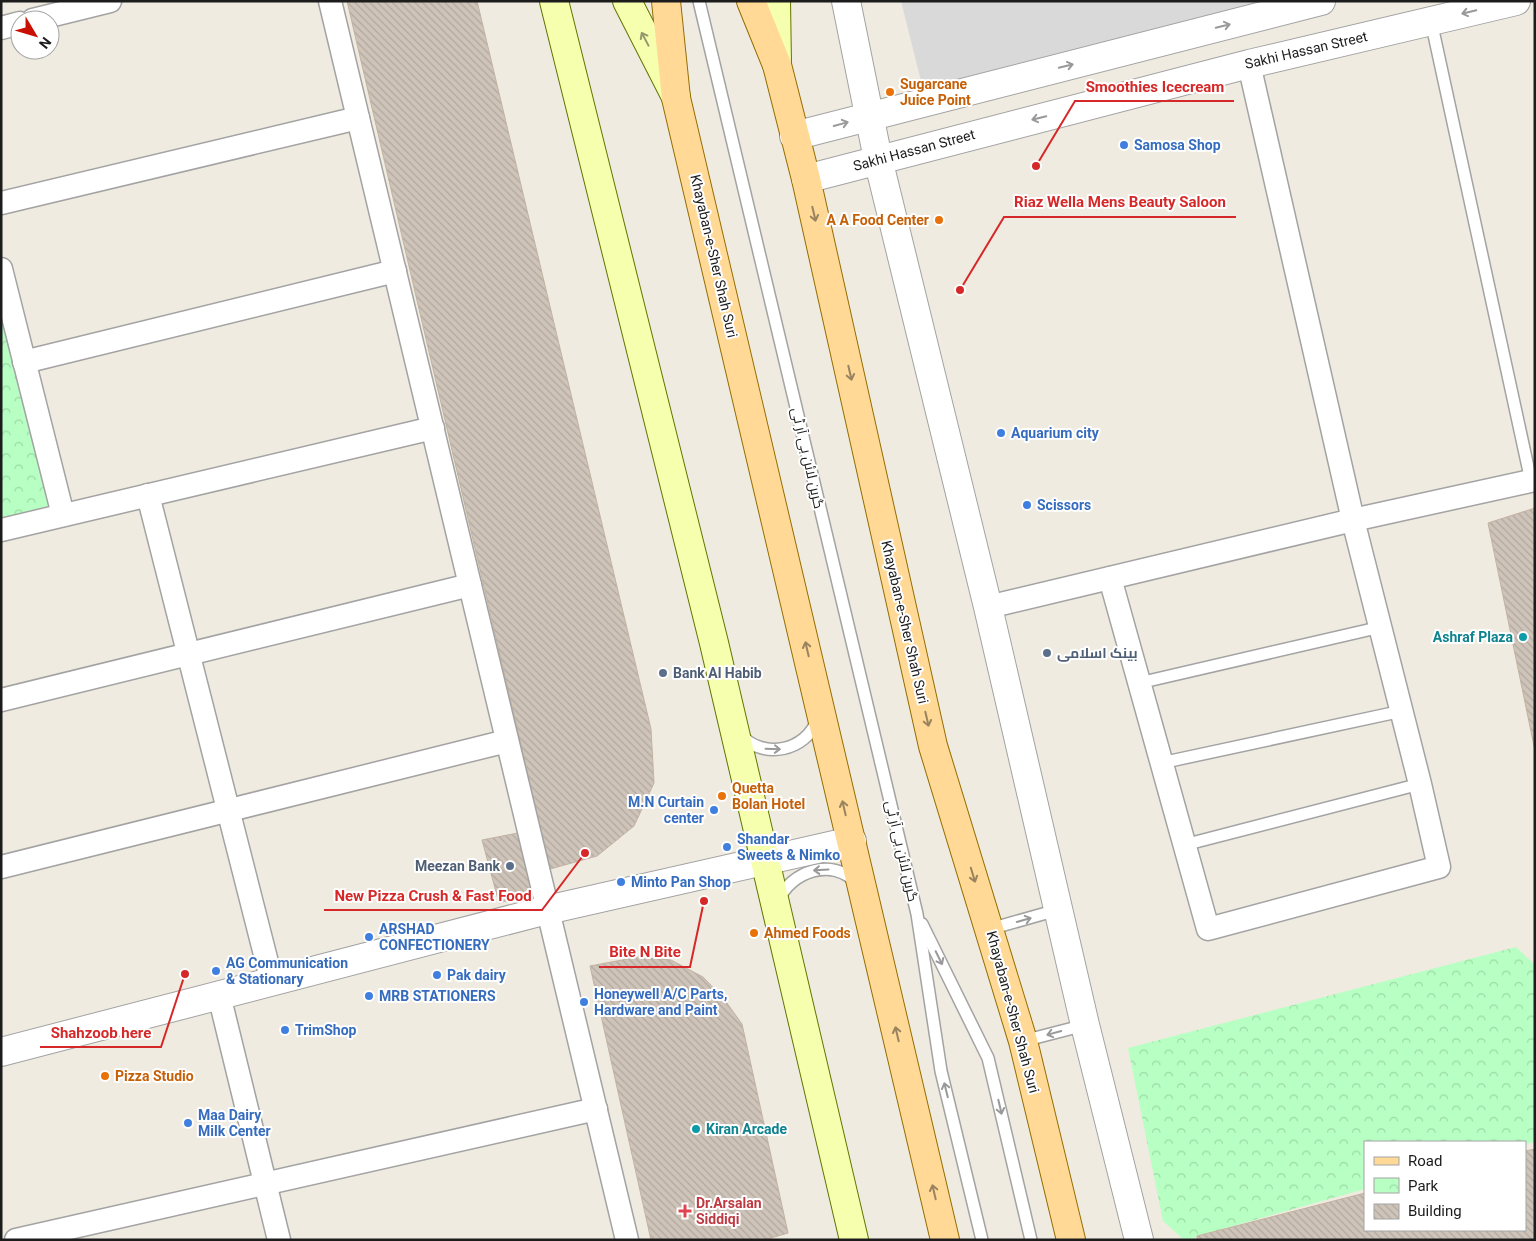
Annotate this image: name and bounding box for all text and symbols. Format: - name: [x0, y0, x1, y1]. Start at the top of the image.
- one-way arrow: [1461, 8, 1477, 17]
- north arrow: [10, 10, 60, 60]
- one-way arrow: [1215, 21, 1231, 30]
- street label: Sakhi Hassan Street: [1243, 28, 1369, 72]
- one-way arrow: [640, 33, 650, 47]
- text: N: [36, 34, 55, 52]
- one-way arrow: [1057, 61, 1073, 70]
- callout: Smoothies Icecream: [1075, 71, 1234, 101]
- place label: Sugarcane Juice Point: [900, 76, 971, 108]
- text: Smoothies Icecream: [1086, 78, 1224, 96]
- marker: Sugarcane Juice Point: [884, 86, 896, 98]
- one-way arrow: [1032, 113, 1048, 123]
- one-way arrow: [832, 118, 848, 128]
- street label: Sakhi Hassan Street: [851, 126, 977, 174]
- place label: Samosa Shop: [1134, 137, 1221, 153]
- marker: Samosa Shop: [1118, 139, 1130, 151]
- street label: Khayaban-e-Sher Shah Suri: [687, 173, 741, 339]
- callout: Riaz Wella Mens Beauty Saloon: [1004, 187, 1236, 217]
- text: Riaz Wella Mens Beauty Saloon: [1014, 193, 1226, 211]
- one-way arrow: [810, 206, 819, 222]
- place label: A A Food Center: [827, 212, 929, 228]
- marker: A A Food Center: [933, 214, 945, 226]
- one-way arrow: [846, 364, 855, 380]
- street label: گرین لائن بی آر ٹی: [789, 406, 827, 510]
- place label: Aquarium city: [1011, 425, 1100, 441]
- marker: Aquarium city: [995, 427, 1007, 439]
- place label: Scissors: [1037, 497, 1091, 513]
- marker: Scissors: [1021, 499, 1033, 511]
- street label: Khayaban-e-Sher Shah Suri: [878, 539, 932, 705]
- place label: Ashraf Plaza: [1433, 629, 1513, 645]
- marker: Ashraf Plaza: [1517, 631, 1529, 643]
- one-way arrow: [802, 642, 811, 658]
- place label: بینک اسلامی: [1057, 645, 1138, 662]
- marker: بینک اسلامی: [1041, 647, 1053, 659]
- place label: Bank Al Habib: [673, 665, 762, 681]
- marker: Bank Al Habib: [657, 667, 669, 679]
- one-way arrow: [923, 711, 932, 727]
- one-way arrow: [765, 744, 781, 753]
- place label: Quetta Bolan Hotel: [732, 780, 805, 812]
- marker: Quetta Bolan Hotel: [716, 790, 728, 802]
- place label: M.N Curtain center: [628, 794, 704, 826]
- street label: گرین لائن بی آر ٹی: [883, 799, 921, 903]
- one-way arrow: [839, 800, 848, 816]
- marker: M.N Curtain center: [708, 804, 720, 816]
- place label: Shandar Sweets & Nimko: [737, 831, 840, 863]
- marker: Shandar Sweets & Nimko: [721, 841, 733, 853]
- place label: Meezan Bank: [415, 858, 501, 874]
- marker: Meezan Bank: [504, 860, 516, 872]
- one-way arrow: [814, 866, 830, 875]
- one-way arrow: [969, 866, 979, 882]
- place label: Minto Pan Shop: [631, 874, 731, 890]
- marker: Minto Pan Shop: [615, 876, 627, 888]
- callout: New Pizza Crush & Fast Food: [324, 880, 542, 910]
- text: New Pizza Crush & Fast Food: [334, 887, 532, 905]
- one-way arrow: [1015, 914, 1031, 924]
- place label: ARSHAD CONFECTIONERY: [379, 921, 490, 953]
- place label: Ahmed Foods: [764, 925, 851, 941]
- marker: Ahmed Foods: [748, 927, 760, 939]
- street label: Khayaban-e-Sher Shah Suri: [984, 929, 1042, 1095]
- marker: ARSHAD CONFECTIONERY: [363, 931, 375, 943]
- callout: Bite N Bite: [599, 937, 690, 967]
- text: Bite N Bite: [609, 943, 681, 961]
- one-way arrow: [934, 950, 944, 965]
- place label: AG Communication & Stationary: [226, 955, 348, 987]
- marker: AG Communication & Stationary: [210, 965, 222, 977]
- place label: Pak dairy: [447, 967, 507, 983]
- marker: Pak dairy: [431, 969, 443, 981]
- place label: Honeywell A/C Parts, Hardware and Paint: [594, 986, 727, 1018]
- place label: MRB STATIONERS: [379, 988, 496, 1004]
- marker: MRB STATIONERS: [363, 990, 375, 1002]
- marker: Honeywell A/C Parts, Hardware and Paint: [578, 996, 590, 1008]
- callout: Shahzoob here: [40, 1017, 161, 1047]
- place label: TrimShop: [295, 1022, 357, 1038]
- text: Shahzoob here: [51, 1024, 151, 1042]
- marker: TrimShop: [279, 1024, 291, 1036]
- one-way arrow: [892, 1026, 901, 1042]
- one-way arrow: [1046, 1029, 1062, 1038]
- place label: Pizza Studio: [115, 1068, 194, 1084]
- marker: Pizza Studio: [99, 1070, 111, 1082]
- one-way arrow: [941, 1083, 950, 1099]
- one-way arrow: [996, 1099, 1005, 1115]
- place label: Maa Dairy Milk Center: [198, 1107, 271, 1139]
- marker: Maa Dairy Milk Center: [182, 1117, 194, 1129]
- place label: Kiran Arcade: [706, 1121, 787, 1137]
- marker: Kiran Arcade: [690, 1123, 702, 1135]
- legend: [1364, 1141, 1526, 1231]
- text: Road: [1408, 1152, 1442, 1170]
- text: Park: [1408, 1177, 1439, 1195]
- one-way arrow: [929, 1185, 938, 1201]
- place label: Dr.Arsalan Siddiqi: [696, 1195, 762, 1227]
- text: Building: [1408, 1202, 1462, 1220]
- marker: Dr.Arsalan Siddiqi: [678, 1204, 692, 1218]

